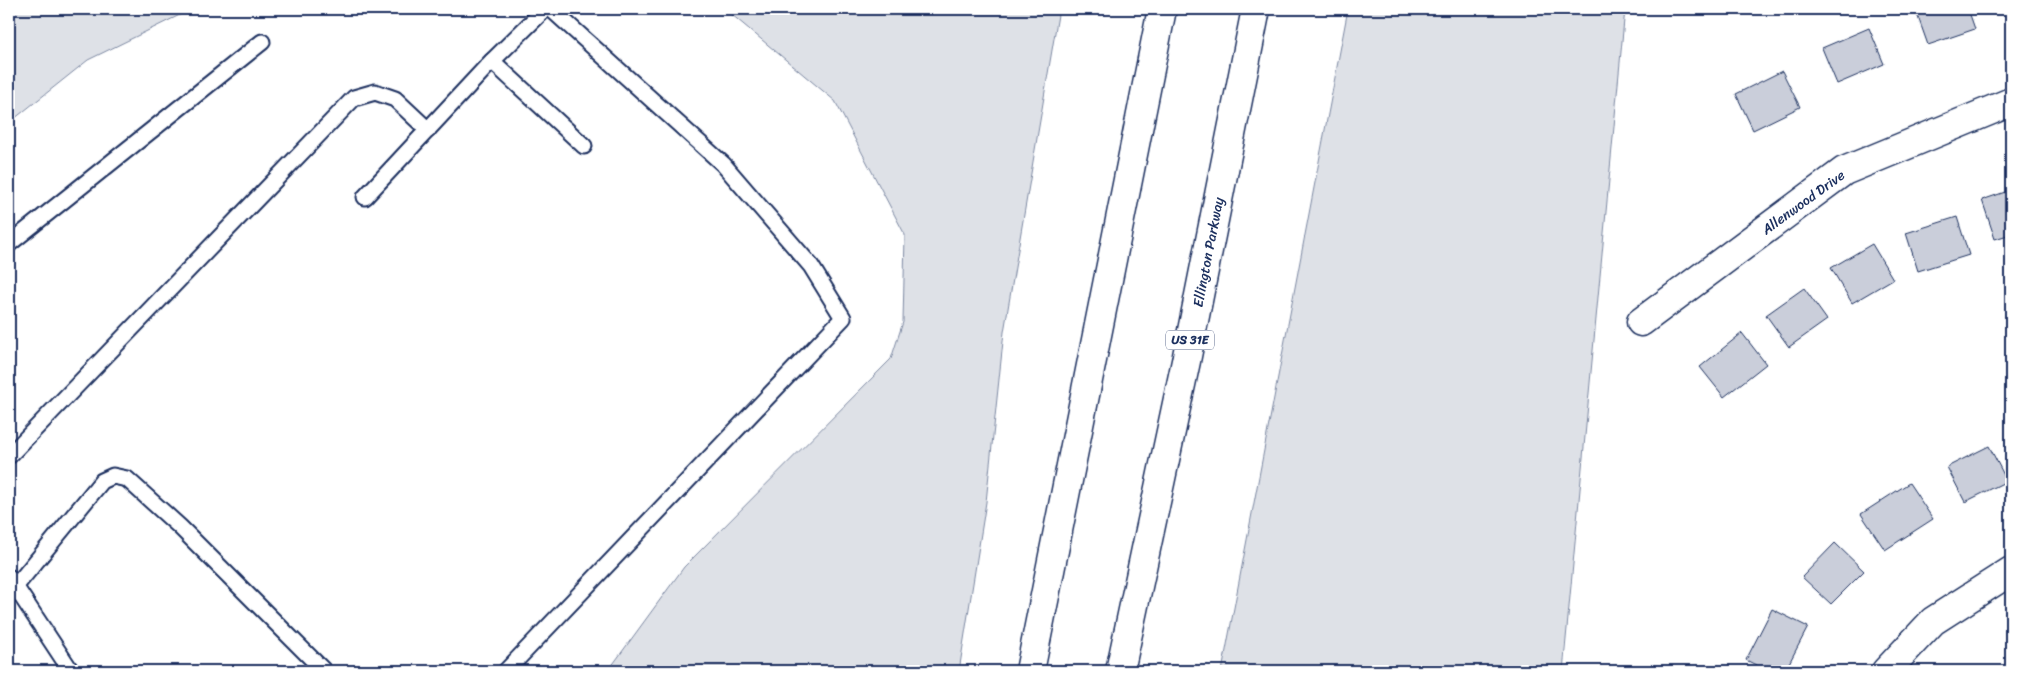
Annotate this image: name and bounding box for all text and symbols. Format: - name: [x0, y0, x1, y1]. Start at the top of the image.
- street label: Allenwood Drive: [1755, 163, 1850, 242]
- street label: Ellington Parkway: [1186, 194, 1232, 309]
- road number: US 31E: [1166, 330, 1214, 350]

